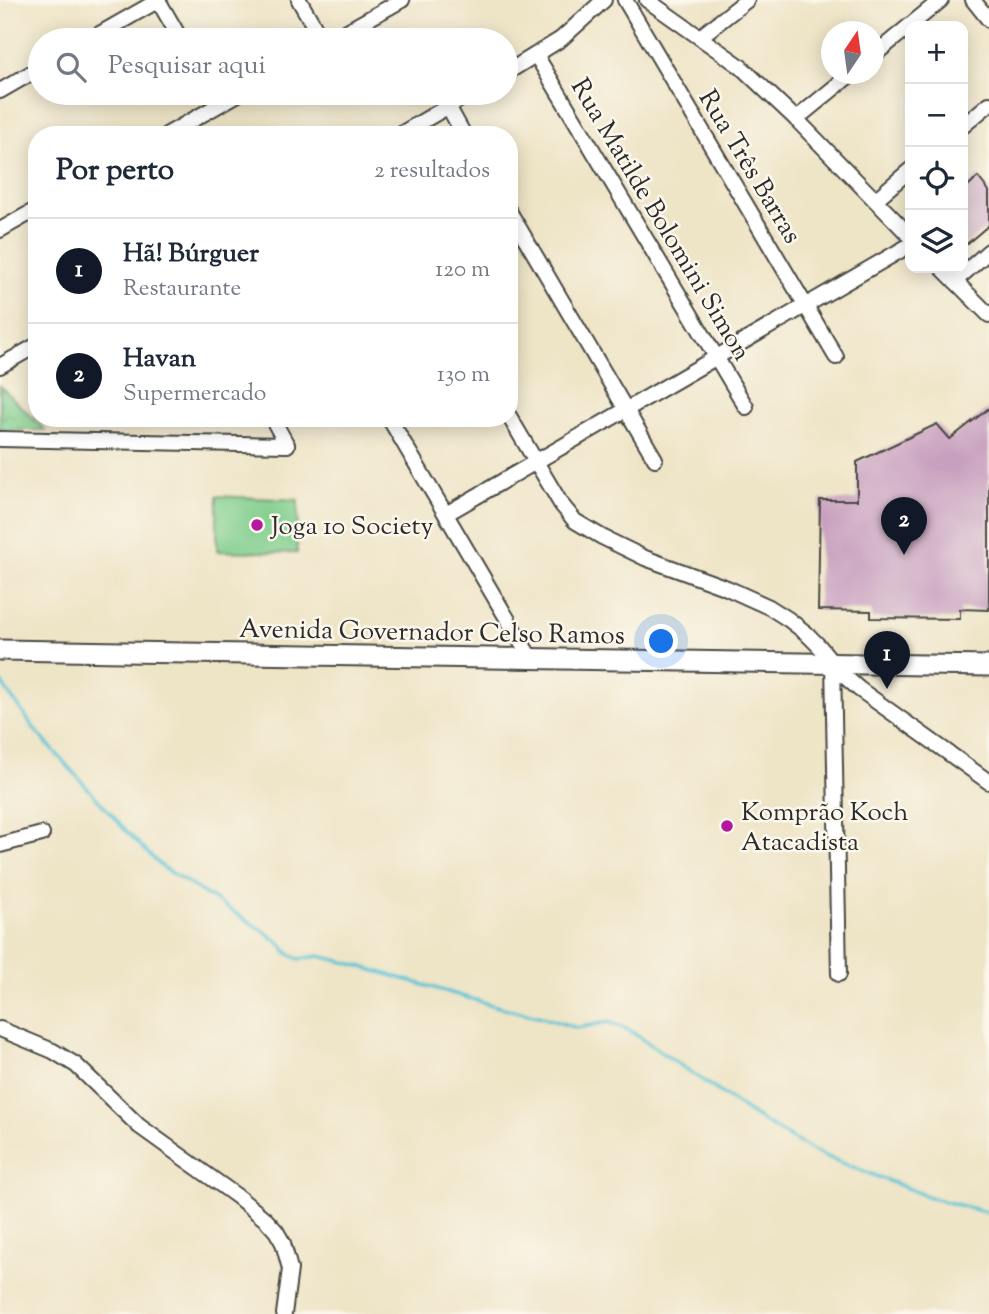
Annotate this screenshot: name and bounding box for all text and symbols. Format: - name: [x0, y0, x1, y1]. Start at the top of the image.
- north arrow: [821, 21, 884, 84]
- map controls: [905, 21, 968, 273]
- button: +: [905, 21, 968, 84]
- search box: [28, 28, 518, 105]
- icon: search: [52, 48, 90, 86]
- text: Pesquisar aqui: [108, 48, 266, 85]
- street label: Rua Matilde Bolomini Simon: [561, 72, 759, 369]
- street label: Rua Três Barras: [688, 83, 809, 251]
- button: −: [905, 84, 968, 147]
- button: locate: [905, 147, 968, 210]
- text: Por perto: [56, 150, 174, 193]
- text: 2 resultados: [374, 155, 490, 188]
- button: layers: [905, 210, 968, 273]
- text: Hã! Búrguer: [123, 236, 259, 273]
- text: 1: [75, 254, 83, 287]
- text: 120 m: [435, 254, 490, 287]
- text: Restaurante: [123, 273, 241, 306]
- text: Havan: [123, 341, 196, 378]
- text: 2: [74, 359, 84, 392]
- text: 130 m: [437, 359, 490, 392]
- text: Supermercado: [123, 378, 266, 411]
- pin: 2: [881, 497, 927, 555]
- place label: Joga 10 Society: [269, 509, 433, 546]
- marker: Joga 10 Society: [249, 517, 265, 533]
- street label: Avenida Governador Celso Ramos: [239, 612, 625, 655]
- your location: [644, 624, 678, 658]
- pin: 1: [864, 631, 910, 689]
- place label: Komprão Koch Atacadista: [741, 795, 909, 862]
- marker: Komprão Koch Atacadista: [719, 818, 735, 834]

